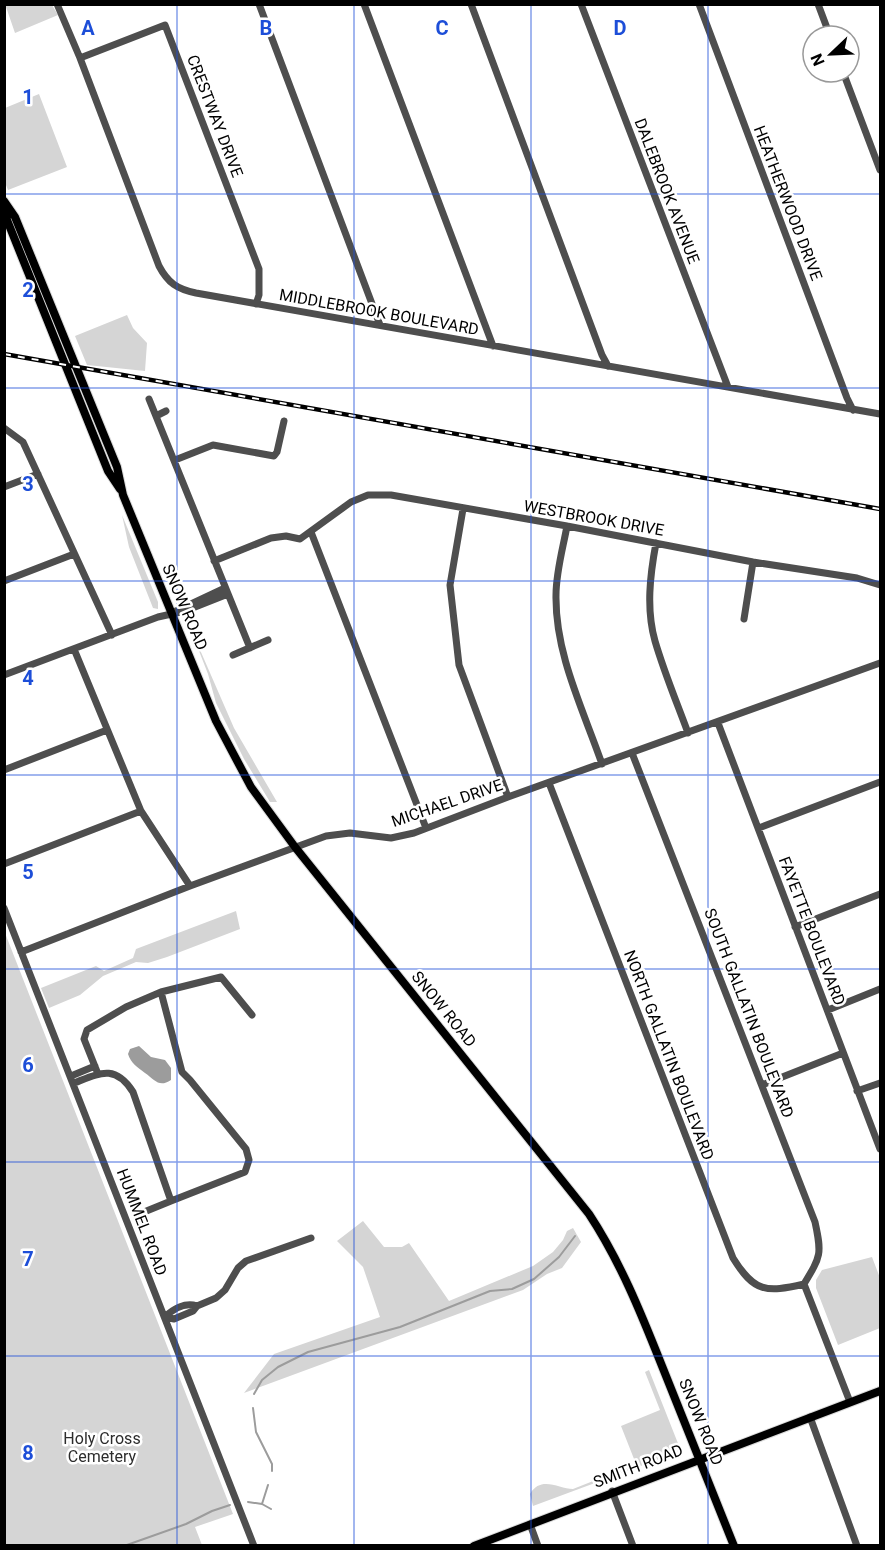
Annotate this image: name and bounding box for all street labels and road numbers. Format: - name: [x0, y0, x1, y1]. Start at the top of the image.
- street label: CRESTWAY DRIVE: [183, 52, 247, 180]
- street label: DALEBROOK AVENUE: [630, 116, 704, 266]
- street label: HEATHERWOOD DRIVE: [750, 123, 826, 283]
- street label: MIDDLEBROOK BOULEVARD: [278, 285, 480, 339]
- street label: WESTBROOK DRIVE: [522, 496, 666, 540]
- street label: SNOW ROAD: [158, 561, 212, 653]
- street label: MICHAEL DRIVE: [389, 775, 505, 831]
- street label: FAYETTE BOULEVARD: [775, 854, 849, 1008]
- street label: SOUTH GALLATIN BOULEVARD: [700, 906, 798, 1120]
- street label: NORTH GALLATIN BOULEVARD: [620, 947, 718, 1163]
- street label: SNOW ROAD: [408, 967, 480, 1051]
- street label: HUMMEL ROAD: [113, 1166, 171, 1278]
- street label: SNOW ROAD: [675, 1376, 727, 1468]
- street label: SMITH ROAD: [591, 1440, 685, 1492]

